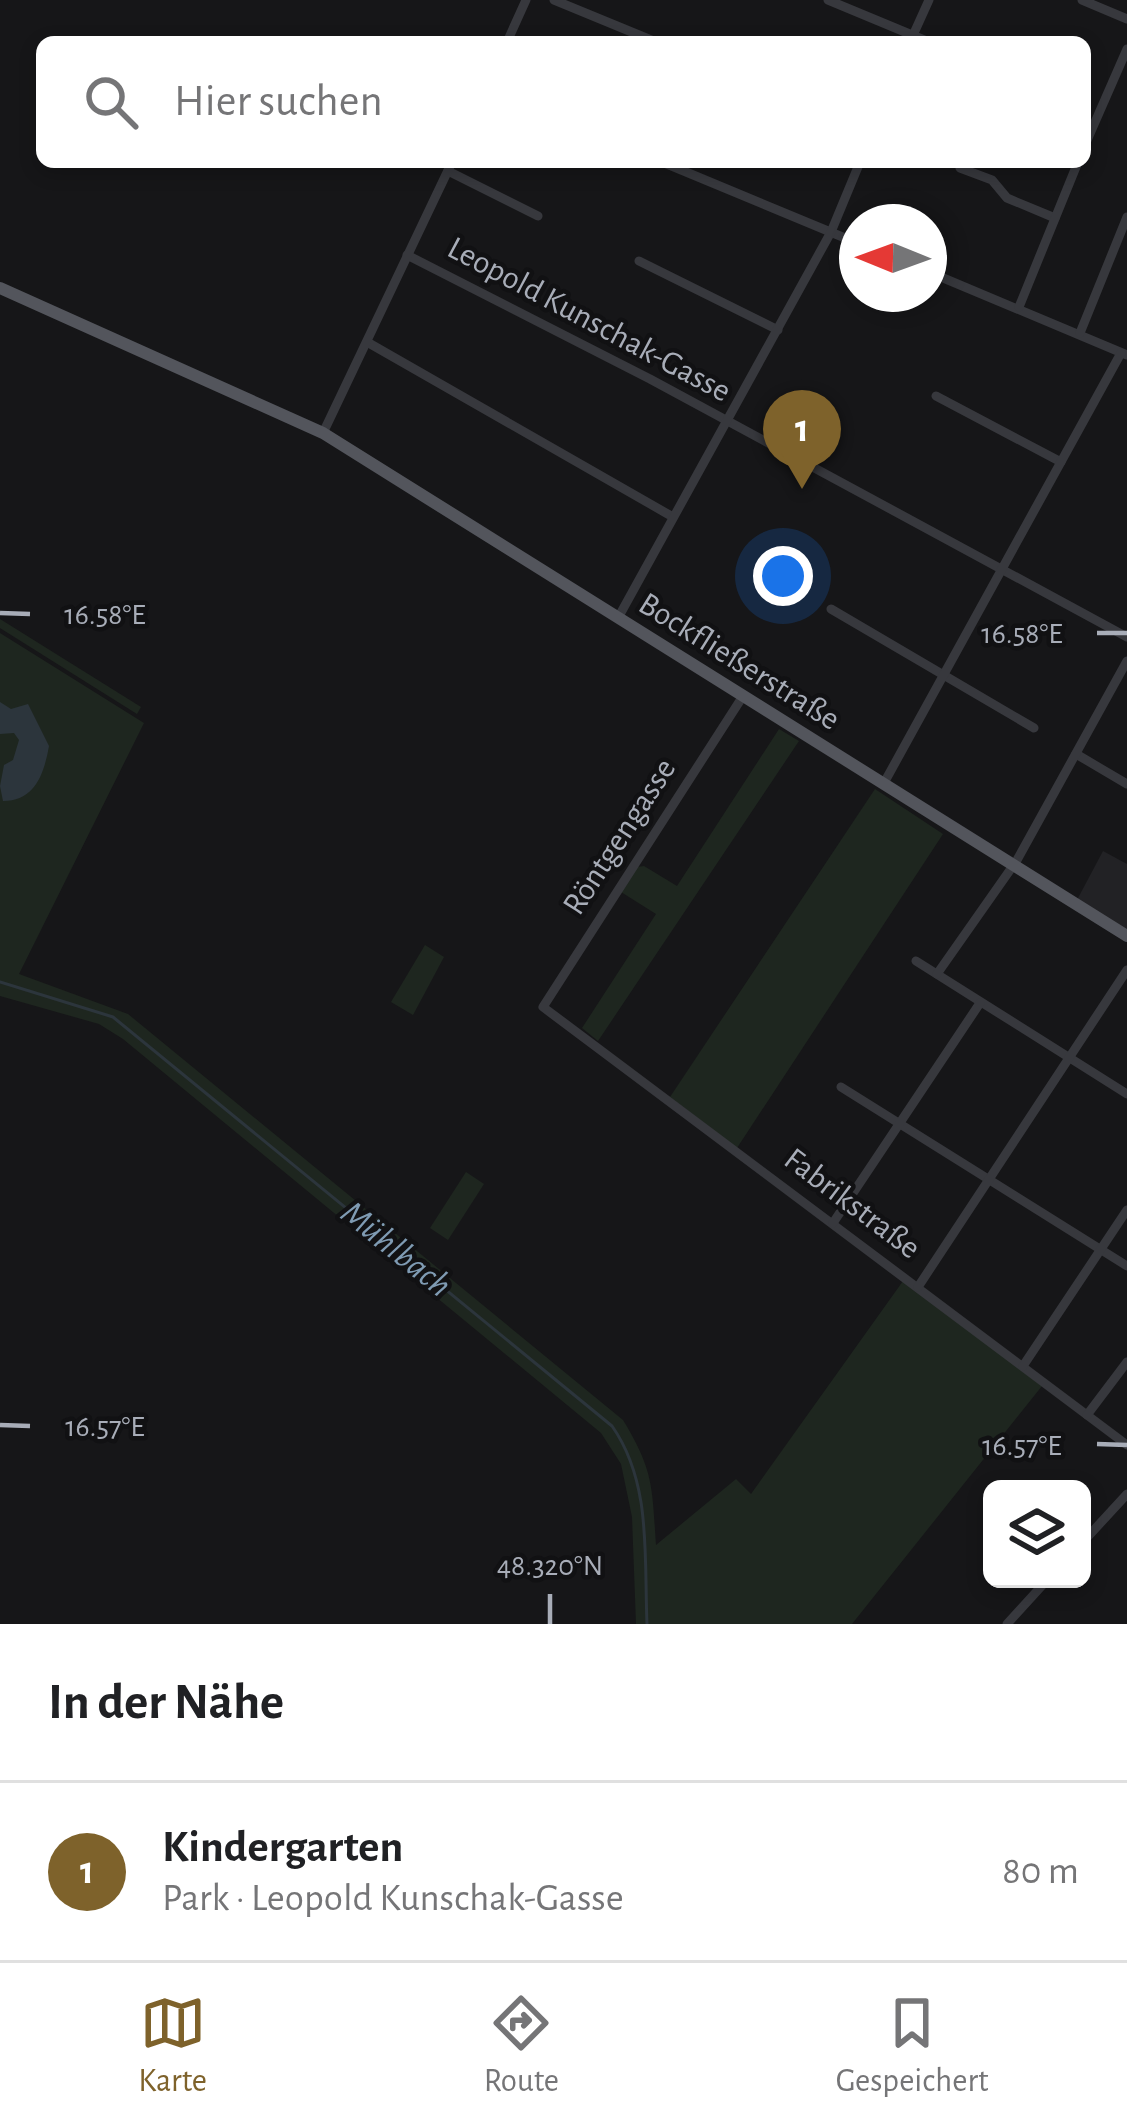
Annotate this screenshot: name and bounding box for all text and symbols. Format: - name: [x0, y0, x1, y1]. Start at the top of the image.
- search box: [36, 36, 1091, 168]
- icon: search: [78, 69, 144, 135]
- text: Hier suchen: [174, 79, 383, 124]
- north arrow: [839, 204, 947, 312]
- street label: Leopold Kunschak-Gasse: [442, 231, 736, 409]
- pin: 1: [763, 390, 841, 489]
- your location: [753, 546, 813, 606]
- street label: Bockfließerstraße: [633, 587, 845, 737]
- text: 16.58°E: [64, 600, 146, 630]
- text: 16.58°E: [981, 619, 1063, 649]
- street label: Röntgengasse: [557, 753, 683, 921]
- street label: Fabrikstraße: [778, 1142, 926, 1266]
- water label: Mühlbach: [334, 1194, 458, 1304]
- text: 16.57°E: [65, 1412, 145, 1442]
- text: 16.57°E: [982, 1431, 1062, 1461]
- map controls: [983, 1480, 1091, 1588]
- button: layers: [983, 1480, 1091, 1588]
- text: 48.320°N: [497, 1551, 603, 1581]
- text: In der Nähe: [48, 1677, 284, 1728]
- text: Kindergarten: [162, 1825, 403, 1870]
- text: 1: [80, 1852, 94, 1891]
- text: 80 m: [1002, 1852, 1079, 1891]
- text: Park · Leopold Kunschak-Gasse: [162, 1879, 624, 1918]
- tab: Karte: [138, 1990, 207, 2102]
- tab: Route: [484, 1990, 559, 2102]
- tab: Gespeichert: [836, 1990, 989, 2102]

